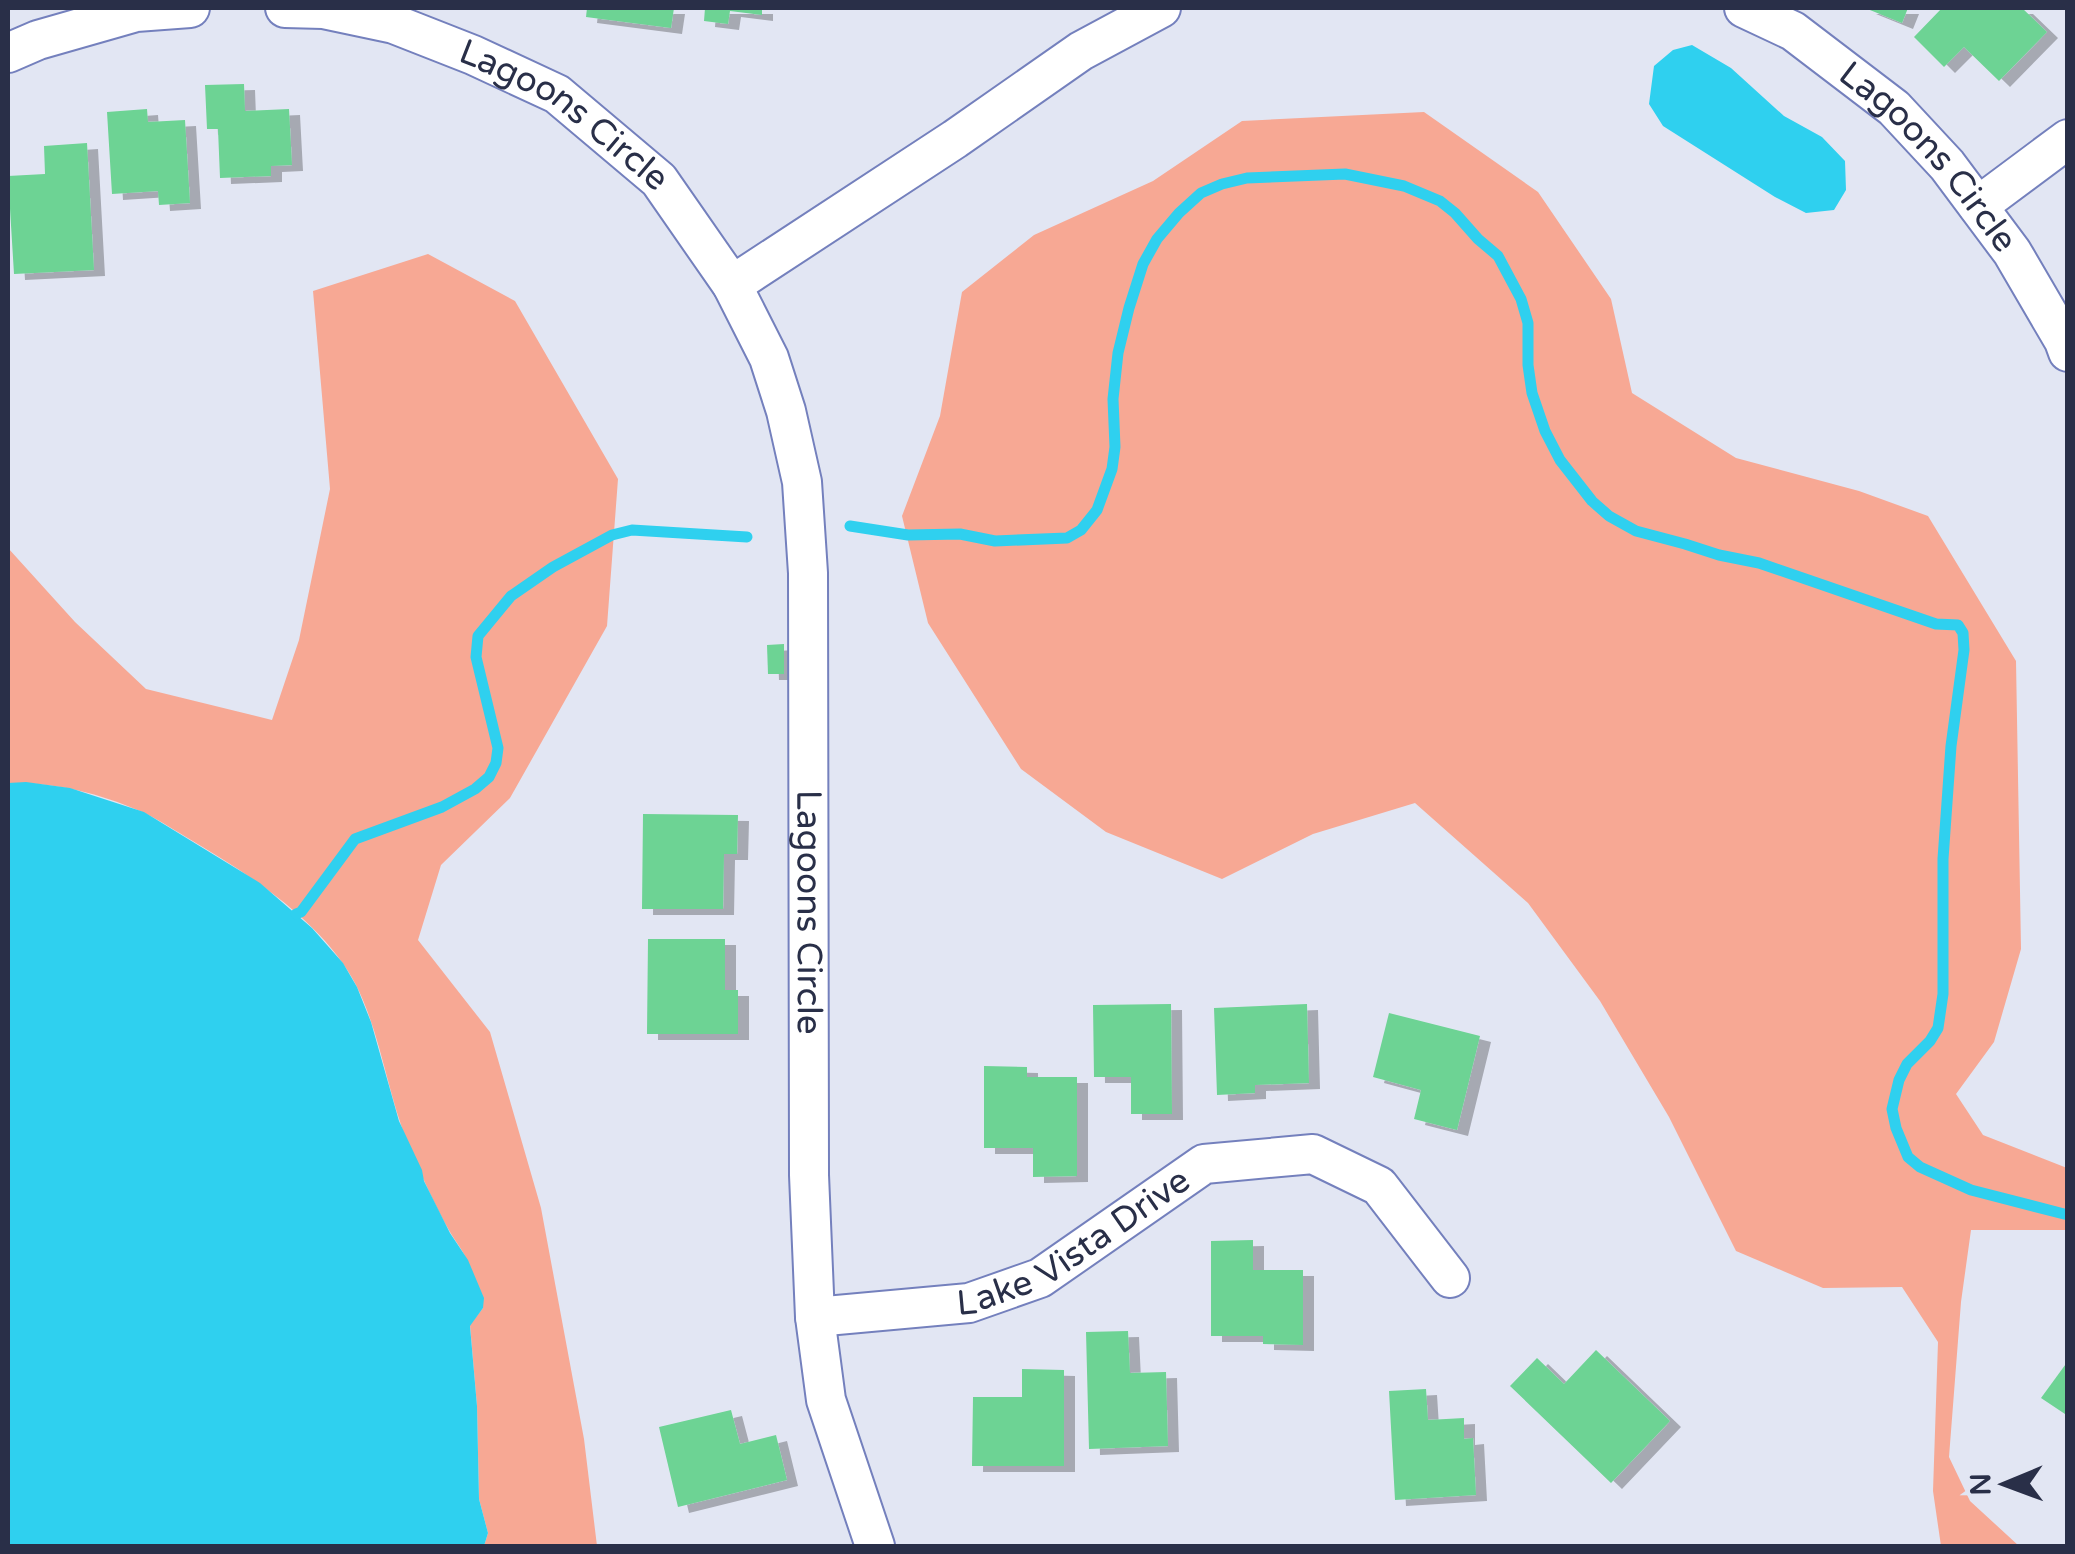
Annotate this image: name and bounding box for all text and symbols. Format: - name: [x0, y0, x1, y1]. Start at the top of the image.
- street label: Lagoons Circle: [453, 31, 677, 200]
- street label: Lagoons Circle: [1831, 53, 2026, 260]
- street label: Lagoons Circle: [787, 790, 830, 1035]
- street label: Lake Vista Drive: [955, 1159, 1198, 1325]
- north arrow: [1955, 1434, 2055, 1534]
- text: N: [1964, 1473, 1998, 1496]

